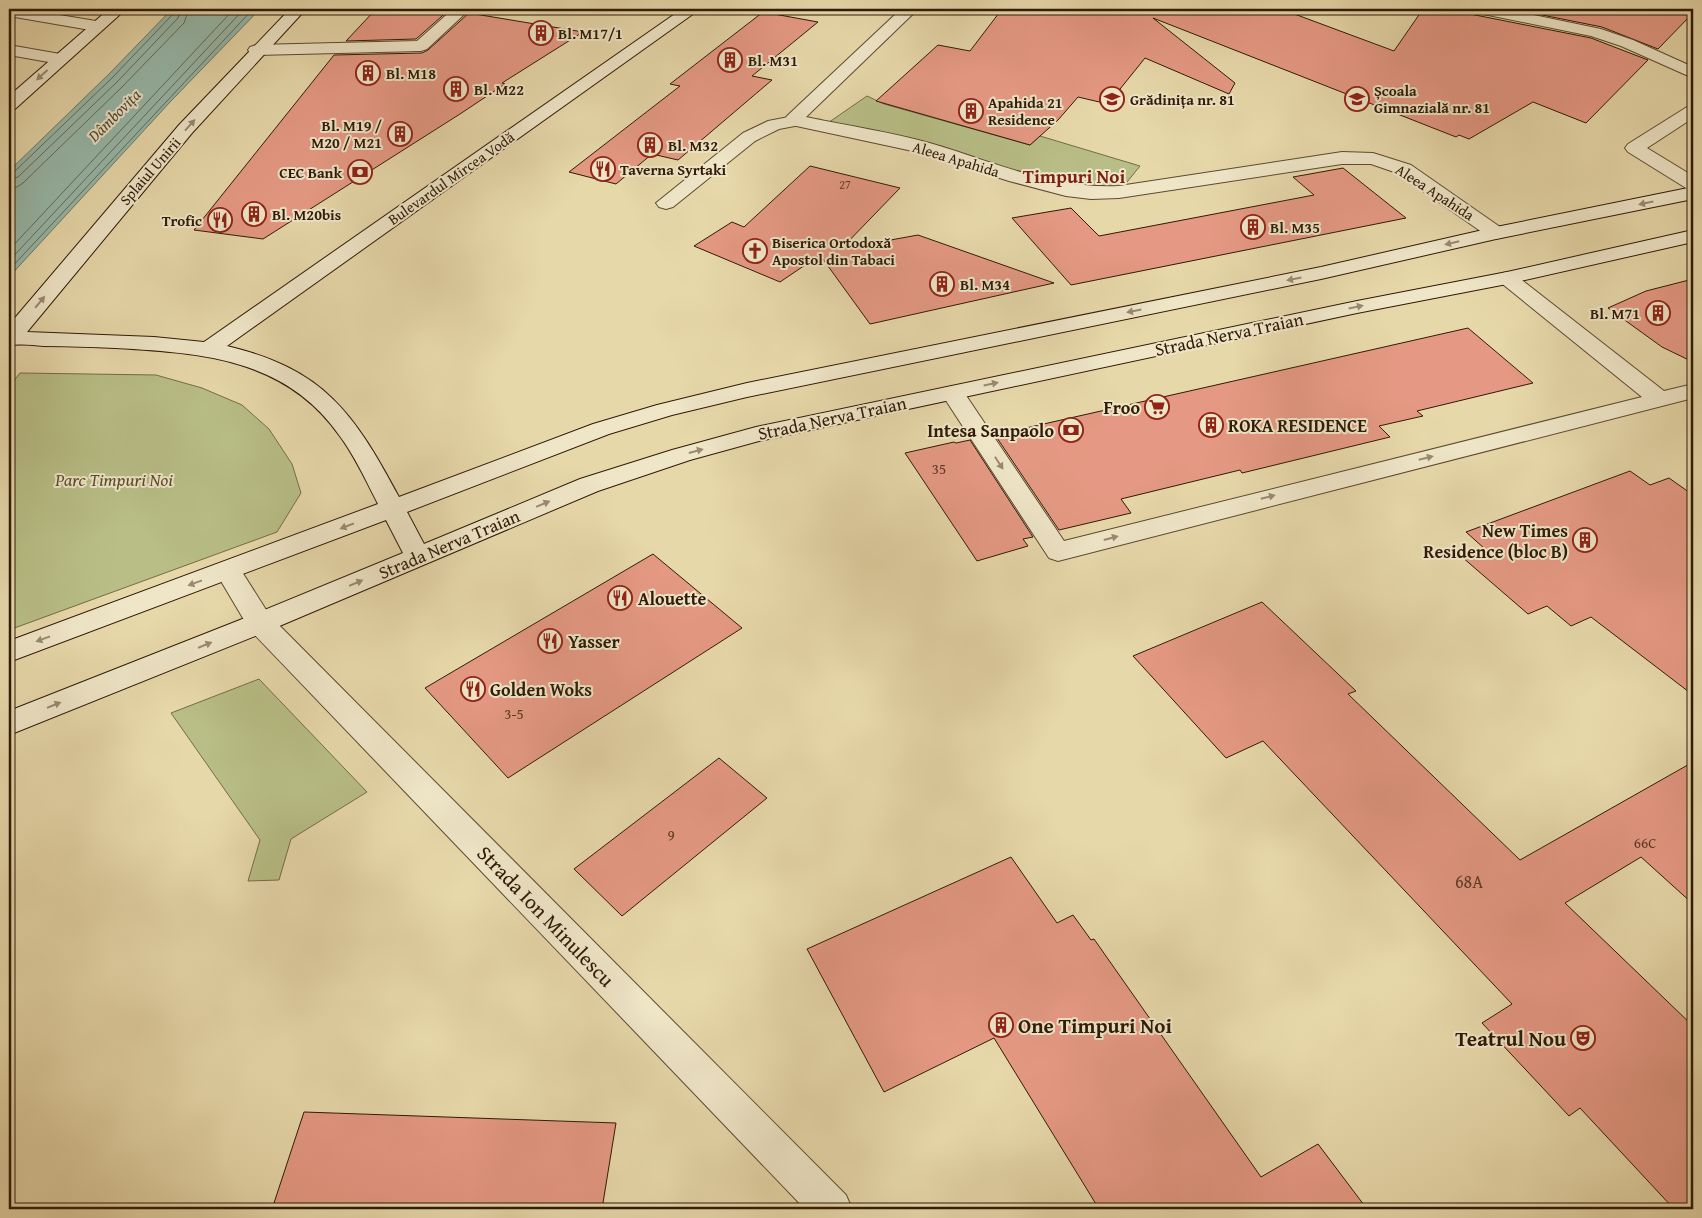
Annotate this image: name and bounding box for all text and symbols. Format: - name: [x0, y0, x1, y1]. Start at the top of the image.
- building icon: Bl. M17/1: [528, 20, 554, 46]
- place label: Bl. M17/1: [558, 23, 623, 44]
- building icon: Bl. M31: [717, 47, 743, 73]
- place label: Bl. M31: [748, 50, 798, 71]
- building icon: Bl. M18: [355, 60, 381, 86]
- place label: Bl. M18: [386, 63, 436, 84]
- one-way arrow: [35, 70, 48, 81]
- building icon: Bl. M22: [443, 76, 469, 102]
- place label: Bl. M22: [474, 79, 524, 100]
- place label: Școala Gimnazială nr. 81: [1374, 80, 1490, 118]
- water label: Dâmbovița: [81, 83, 146, 148]
- school or university icon: Grădinița nr. 81: [1099, 86, 1125, 112]
- school or university icon: Școala Gimnazială nr. 81: [1344, 86, 1370, 112]
- place label: Grădinița nr. 81: [1130, 89, 1235, 110]
- place label: Apahida 21 Residence: [988, 92, 1062, 130]
- building icon: Apahida 21 Residence: [958, 98, 984, 124]
- place label: Bl. M19 / M20 / M21: [311, 115, 382, 153]
- one-way arrow: [184, 119, 196, 131]
- building icon: Bl. M19 / M20 / M21: [387, 121, 413, 147]
- street label: Bulevardul Mircea Vodă: [384, 126, 518, 230]
- building icon: Bl. M32: [637, 132, 663, 158]
- street label: Splaiul Unirii: [115, 133, 185, 209]
- place label: Bl. M32: [668, 135, 718, 156]
- street label: Aleea Apahida: [910, 136, 1002, 182]
- restaurant icon: Taverna Syrtaki: [590, 156, 616, 182]
- bank icon: CEC Bank: [347, 159, 373, 185]
- place label: Taverna Syrtaki: [620, 159, 727, 180]
- street label: Aleea Apahida: [1392, 159, 1478, 225]
- place label: CEC Bank: [279, 162, 342, 183]
- district label: Timpuri Noi: [1023, 162, 1125, 190]
- house number: 27: [839, 176, 851, 193]
- one-way arrow: [1638, 199, 1653, 207]
- building icon: Bl. M20bis: [241, 201, 267, 227]
- place label: Bl. M20bis: [272, 204, 341, 225]
- restaurant icon: Trofic: [207, 207, 233, 233]
- place label: Trofic: [162, 210, 202, 231]
- building icon: Bl. M35: [1240, 214, 1266, 240]
- place label: Bl. M35: [1270, 217, 1320, 238]
- place label: Biserica Ortodoxă Apostol din Tabaci: [772, 232, 895, 270]
- church icon: Biserica Ortodoxă Apostol din Tabaci: [742, 238, 768, 264]
- one-way arrow: [1445, 239, 1460, 247]
- building icon: Bl. M34: [929, 271, 955, 297]
- place label: Bl. M34: [960, 274, 1010, 295]
- one-way arrow: [1286, 275, 1301, 283]
- one-way arrow: [34, 296, 45, 308]
- building icon: Bl. M71: [1645, 300, 1671, 326]
- one-way arrow: [1348, 303, 1364, 311]
- place label: Bl. M71: [1590, 303, 1640, 324]
- street label: Strada Nerva Traian: [1152, 305, 1306, 363]
- one-way arrow: [1127, 307, 1142, 315]
- one-way arrow: [984, 380, 1000, 388]
- street label: Strada Nerva Traian: [755, 389, 909, 447]
- place label: Froo: [1104, 394, 1140, 421]
- supermarket icon: Froo: [1144, 394, 1170, 420]
- building icon: ROKA RESIDENCE: [1198, 412, 1224, 438]
- place label: ROKA RESIDENCE: [1228, 412, 1367, 439]
- place label: Intesa Sanpaolo: [927, 417, 1054, 444]
- bank icon: Intesa Sanpaolo: [1058, 417, 1084, 443]
- one-way arrow: [689, 446, 704, 454]
- one-way arrow: [1418, 454, 1433, 462]
- one-way arrow: [994, 456, 1004, 469]
- house number: 35: [932, 458, 946, 479]
- park label: Parc Timpuri Noi: [54, 466, 173, 493]
- one-way arrow: [1261, 493, 1276, 501]
- one-way arrow: [536, 500, 550, 508]
- street label: Strada Nerva Traian: [374, 502, 524, 586]
- place label: New Times Residence (bloc B): [1423, 517, 1568, 565]
- one-way arrow: [339, 522, 354, 530]
- building icon: New Times Residence (bloc B): [1572, 527, 1598, 553]
- one-way arrow: [1103, 534, 1118, 542]
- one-way arrow: [187, 579, 202, 587]
- one-way arrow: [348, 579, 363, 587]
- restaurant icon: Alouette: [607, 585, 633, 611]
- place label: Alouette: [638, 585, 706, 612]
- restaurant icon: Yasser: [537, 628, 563, 654]
- place label: Yasser: [568, 628, 621, 655]
- one-way arrow: [35, 636, 50, 643]
- one-way arrow: [198, 640, 212, 648]
- restaurant icon: Golden Woks: [460, 676, 486, 702]
- place label: Golden Woks: [490, 676, 592, 703]
- one-way arrow: [47, 700, 61, 708]
- house number: 3-5: [504, 703, 524, 724]
- house number: 9: [667, 824, 675, 845]
- house number: 66C: [1634, 832, 1656, 853]
- street label: Strada Ion Minulescu: [470, 838, 622, 994]
- house number: 68A: [1455, 868, 1483, 895]
- place label: One Timpuri Noi: [1018, 1010, 1172, 1041]
- building icon: One Timpuri Noi: [988, 1012, 1014, 1038]
- place label: Teatrul Nou: [1455, 1023, 1566, 1054]
- theatre icon: Teatrul Nou: [1570, 1025, 1596, 1051]

